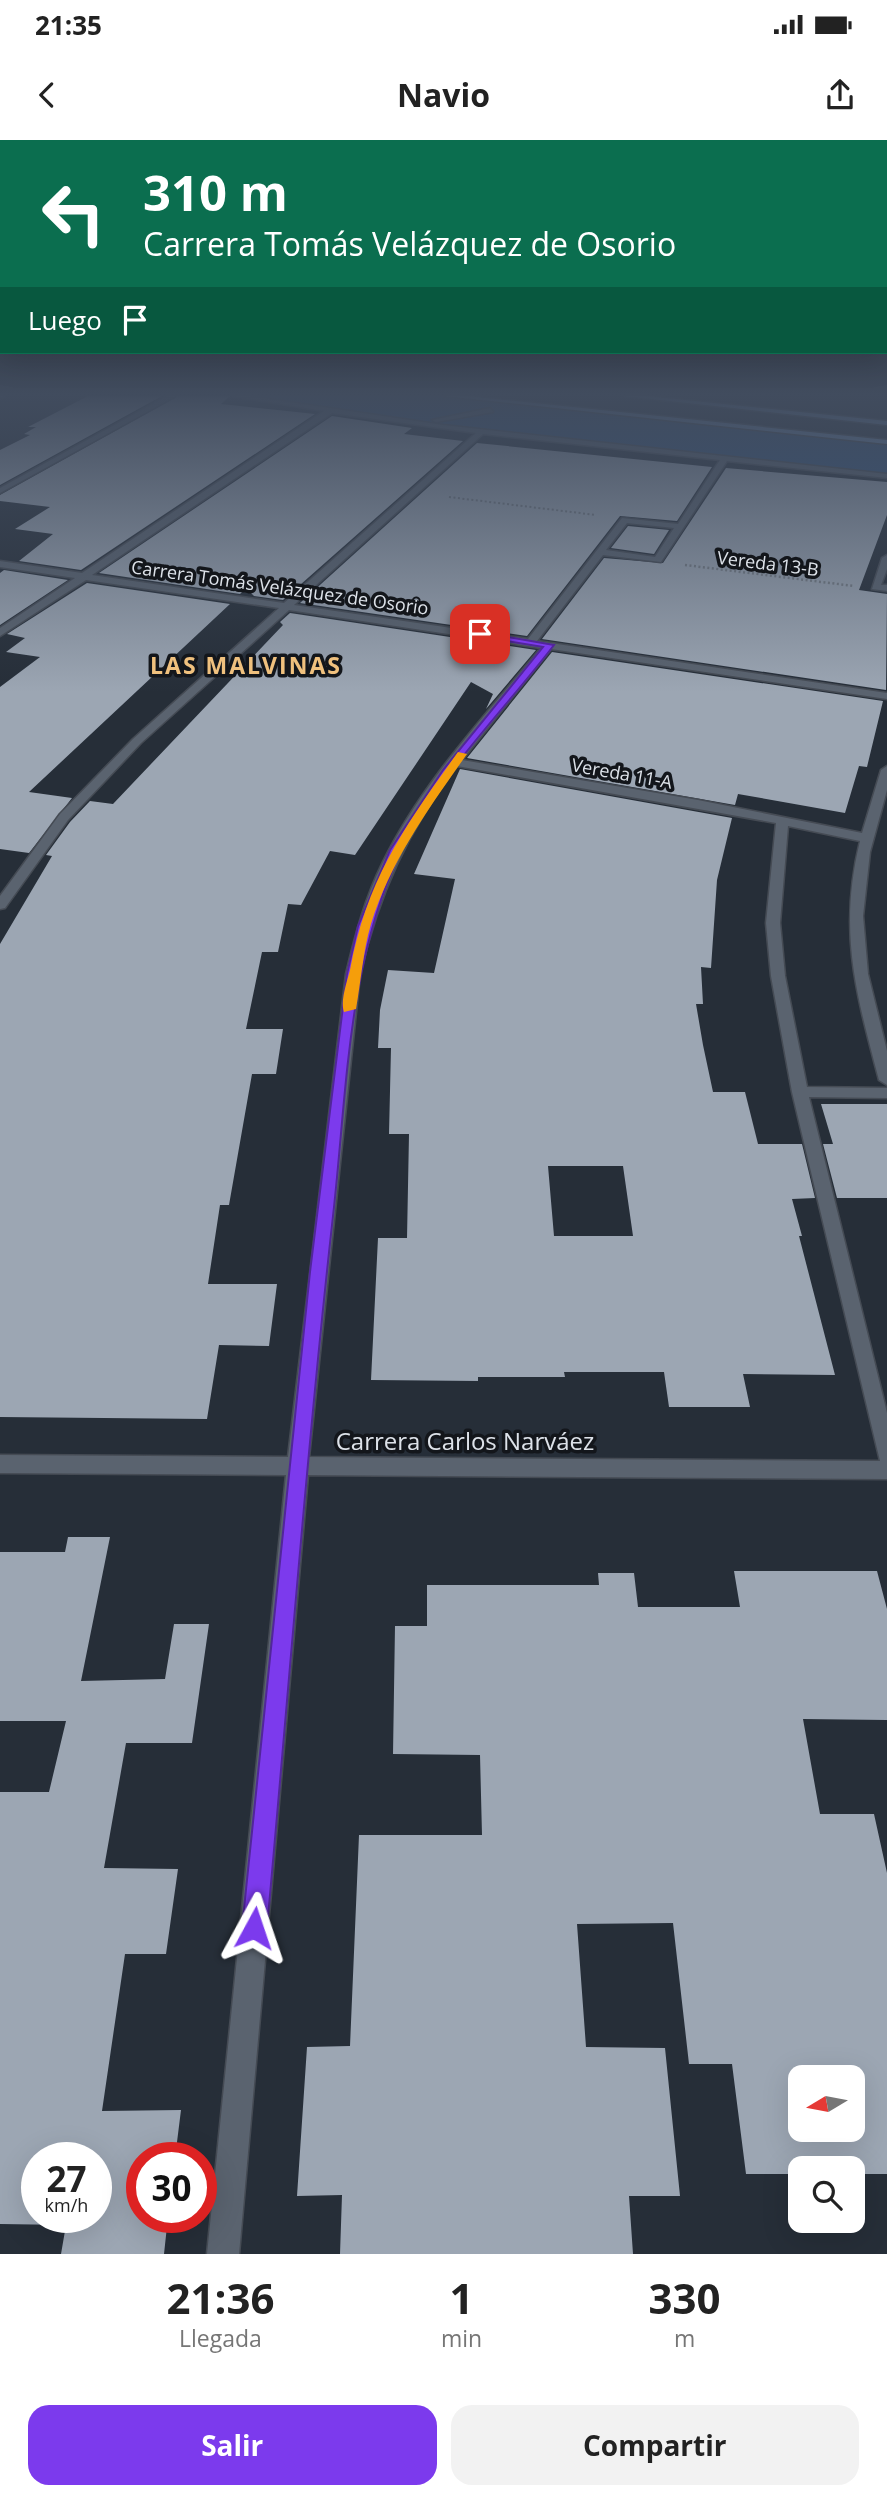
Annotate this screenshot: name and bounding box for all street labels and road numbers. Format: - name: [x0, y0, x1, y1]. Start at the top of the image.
- street label: Vereda 13-B: [716, 545, 820, 581]
- street label: Carrera Tomás Velázquez de Osorio: [130, 554, 430, 620]
- street label: Vereda 11-A: [570, 752, 675, 794]
- street label: Carrera Carlos Narváez: [336, 1424, 594, 1457]

